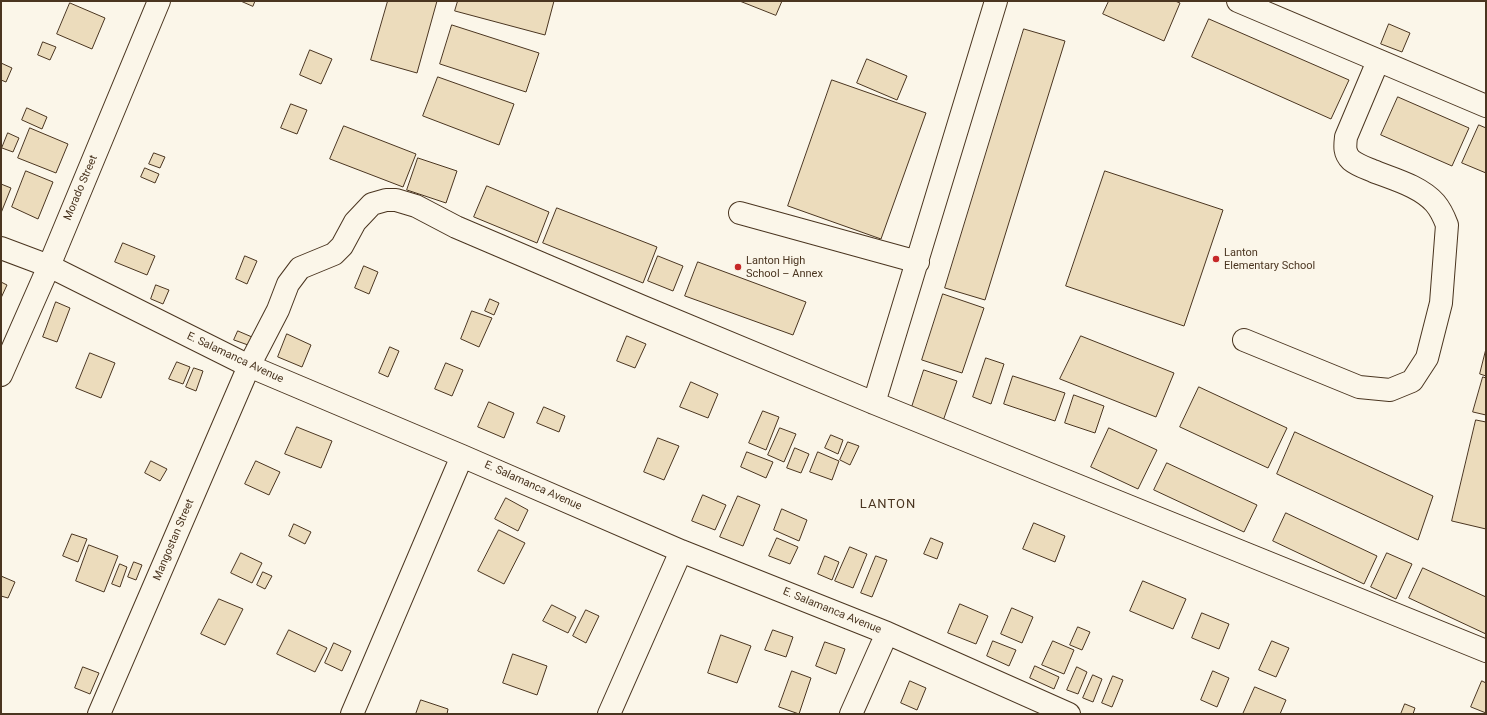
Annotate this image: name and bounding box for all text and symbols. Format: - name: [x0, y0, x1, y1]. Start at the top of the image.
- street label: Morado Street: [61, 153, 101, 223]
- place label: Lanton Elementary School: [1224, 246, 1315, 272]
- place label: Lanton High School – Annex: [746, 254, 823, 280]
- marker: Lanton Elementary School: [1211, 254, 1221, 264]
- marker: Lanton High School – Annex: [733, 262, 743, 272]
- street label: E. Salamanca Avenue: [185, 330, 285, 386]
- street label: E. Salamanca Avenue: [482, 459, 584, 513]
- street label: Mangostan Street: [151, 497, 197, 583]
- district label: LANTON: [860, 497, 916, 513]
- street label: E. Salamanca Avenue: [781, 585, 883, 637]

